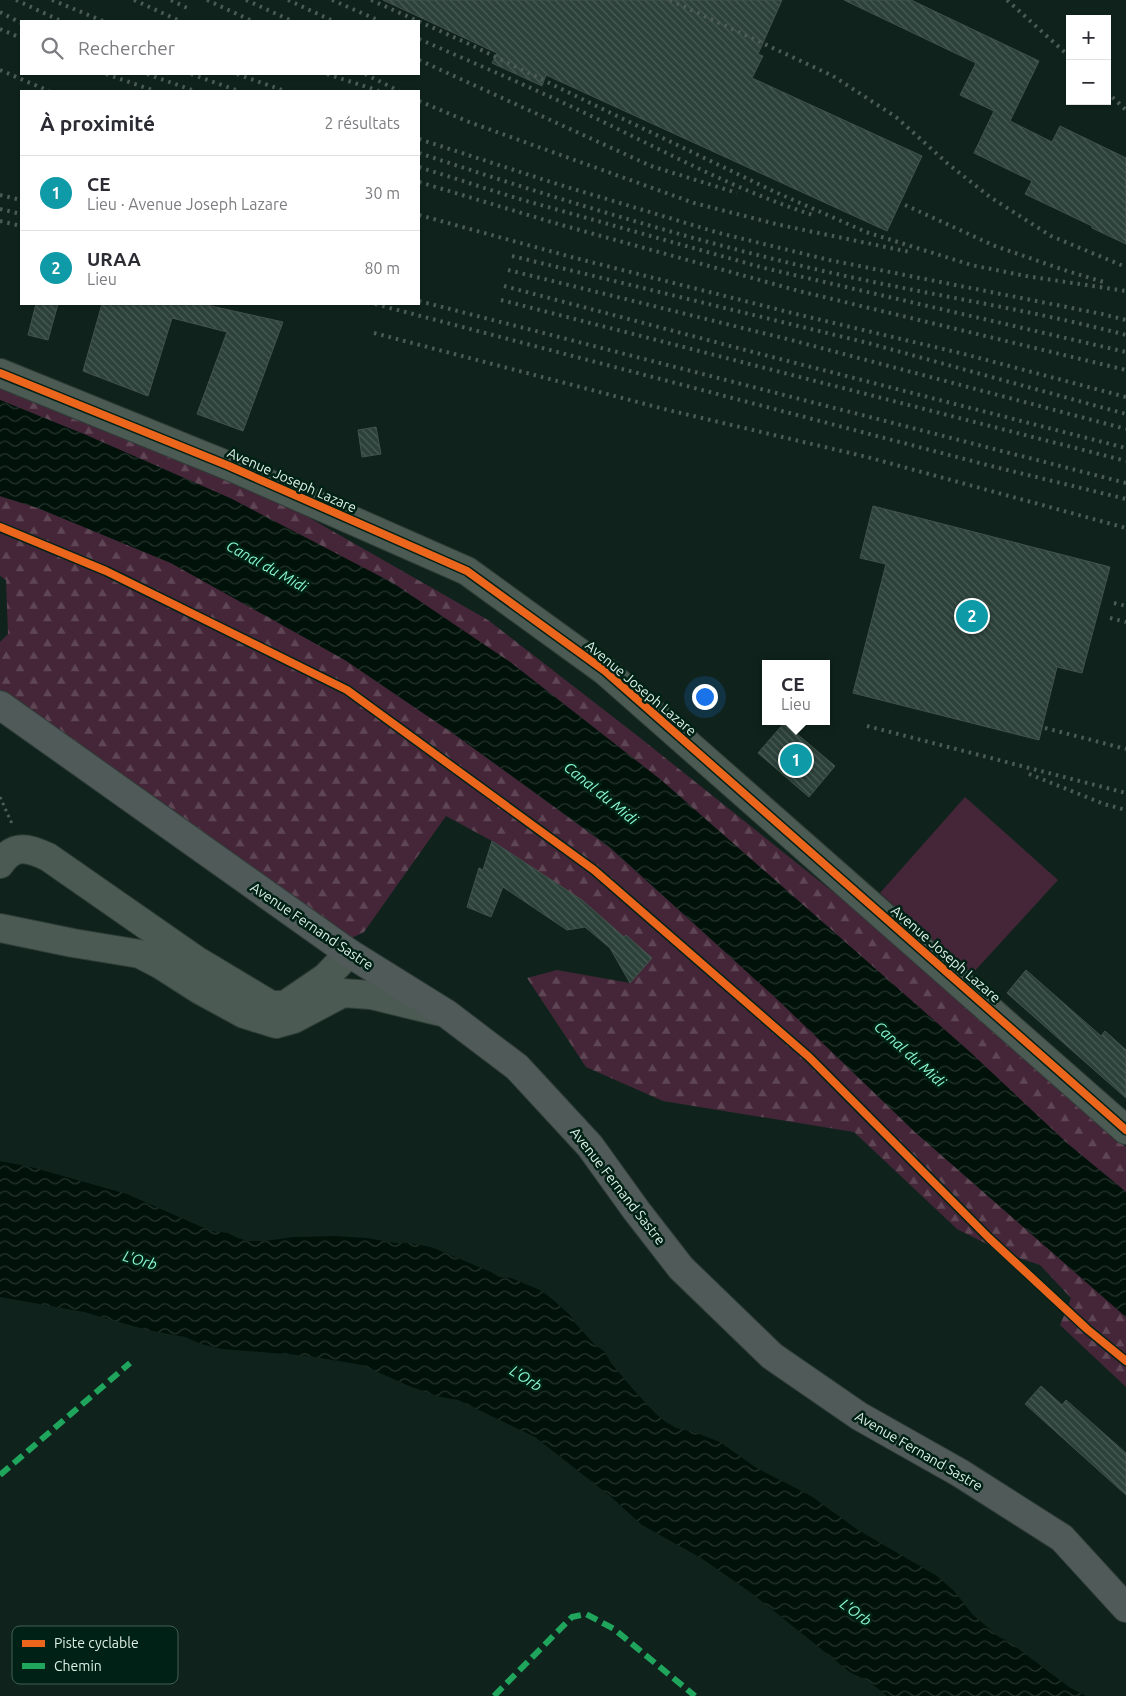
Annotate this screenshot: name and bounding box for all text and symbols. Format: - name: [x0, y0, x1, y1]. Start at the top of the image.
- map controls: [1066, 15, 1111, 105]
- button: +: [1066, 15, 1111, 60]
- search box: [20, 20, 420, 75]
- icon: search: [38, 34, 66, 62]
- text: Rechercher: [78, 37, 175, 59]
- button: −: [1066, 60, 1111, 105]
- text: À proximité: [40, 111, 155, 135]
- text: 2 résultats: [324, 114, 400, 132]
- text: CE: [87, 173, 110, 195]
- text: 1: [51, 184, 61, 202]
- text: 30 m: [364, 184, 400, 202]
- text: Lieu · Avenue Joseph Lazare: [87, 195, 288, 213]
- text: URAA: [87, 248, 141, 270]
- text: 2: [51, 259, 61, 277]
- text: 80 m: [364, 259, 400, 277]
- text: Lieu: [87, 270, 117, 288]
- street label: Avenue Joseph Lazare: [225, 444, 359, 516]
- water label: Canal du Midi: [224, 537, 311, 596]
- pin: 2: [956, 597, 988, 635]
- street label: Avenue Joseph Lazare: [582, 637, 700, 739]
- popup: [762, 660, 830, 725]
- text: CE: [781, 673, 804, 695]
- your location: [692, 684, 718, 710]
- text: Lieu: [781, 695, 811, 713]
- pin: 1: [780, 741, 812, 779]
- water label: Canal du Midi: [561, 758, 642, 829]
- street label: Avenue Fernand Sastre: [248, 879, 376, 973]
- street label: Avenue Joseph Lazare: [888, 902, 1004, 1006]
- water label: Canal du Midi: [871, 1018, 950, 1091]
- street label: Avenue Fernand Sastre: [567, 1124, 669, 1248]
- water label: L'Orb: [121, 1247, 159, 1273]
- water label: L'Orb: [507, 1362, 545, 1394]
- street label: Avenue Fernand Sastre: [852, 1408, 986, 1494]
- water label: L'Orb: [837, 1595, 875, 1629]
- legend: [12, 1626, 178, 1684]
- text: Piste cyclable: [54, 1635, 139, 1651]
- text: Chemin: [54, 1658, 102, 1674]

